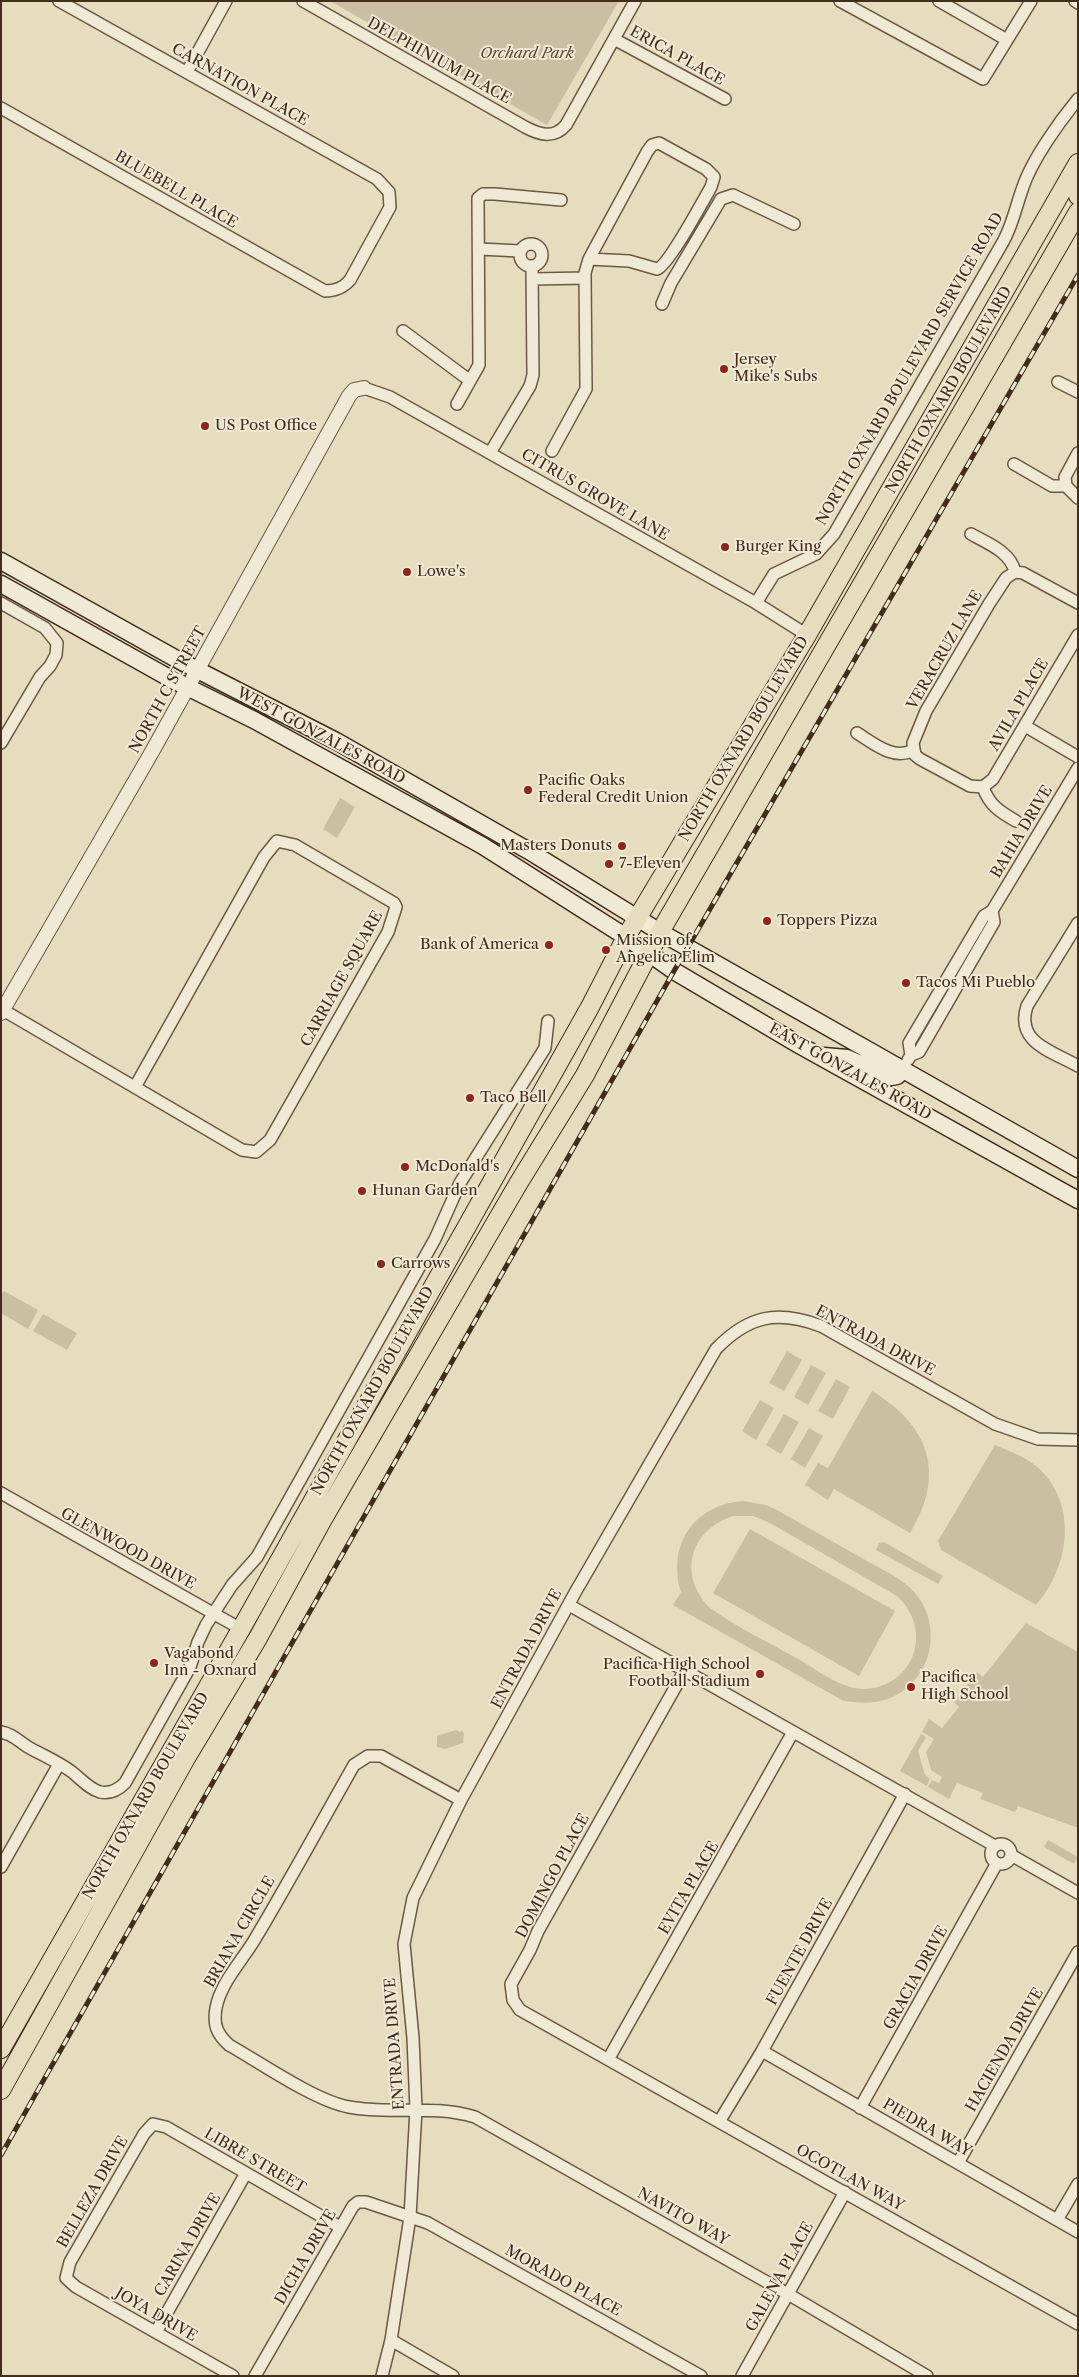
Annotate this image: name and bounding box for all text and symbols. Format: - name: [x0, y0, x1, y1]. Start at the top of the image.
- street label: DELPHINIUM PLACE: [364, 14, 514, 108]
- street label: ERICA PLACE: [626, 23, 728, 89]
- street label: CARNATION PLACE: [168, 40, 312, 130]
- park label: Orchard Park: [480, 45, 574, 63]
- street label: BLUEBELL PLACE: [111, 148, 241, 232]
- street label: NORTH OXNARD BOULEVARD SERVICE ROAD: [813, 209, 1007, 529]
- street label: NORTH OXNARD BOULEVARD: [882, 283, 1016, 497]
- place label: Jersey Mike's Subs: [734, 351, 818, 386]
- marker: Jersey Mike's Subs: [718, 363, 730, 375]
- place label: US Post Office: [215, 417, 317, 435]
- marker: US Post Office: [199, 420, 211, 432]
- street label: CITRUS GROVE LANE: [518, 445, 672, 545]
- place label: Burger King: [735, 538, 821, 556]
- marker: Burger King: [719, 541, 731, 553]
- place label: Lowe's: [417, 563, 466, 581]
- marker: Lowe's: [401, 566, 413, 578]
- street label: VERACRUZ LANE: [904, 587, 986, 713]
- street label: NORTH C STREET: [126, 624, 210, 756]
- street label: NORTH OXNARD BOULEVARD: [676, 633, 812, 845]
- street label: AVILA PLACE: [985, 656, 1053, 754]
- street label: WEST GONZALES ROAD: [234, 684, 408, 788]
- place label: Pacific Oaks Federal Credit Union: [538, 772, 688, 807]
- street label: BAHIA DRIVE: [987, 783, 1057, 881]
- marker: Pacific Oaks Federal Credit Union: [522, 784, 534, 796]
- place label: Masters Donuts: [500, 837, 612, 855]
- marker: Masters Donuts: [616, 840, 628, 852]
- place label: 7-Eleven: [619, 855, 681, 873]
- marker: 7-Eleven: [603, 858, 615, 870]
- street label: CARRIAGE SQUARE: [297, 908, 387, 1050]
- place label: Toppers Pizza: [777, 912, 878, 930]
- marker: Toppers Pizza: [761, 915, 773, 927]
- place label: Mission of Angelica Elim: [616, 932, 715, 967]
- place label: Bank of America: [420, 936, 539, 954]
- marker: Bank of America: [543, 939, 555, 951]
- marker: Mission of Angelica Elim: [600, 944, 612, 956]
- place label: Tacos Mi Pueblo: [916, 974, 1035, 992]
- marker: Tacos Mi Pueblo: [900, 977, 912, 989]
- street label: EAST GONZALES ROAD: [766, 1020, 934, 1124]
- place label: Taco Bell: [480, 1089, 547, 1107]
- marker: Taco Bell: [464, 1092, 476, 1104]
- place label: McDonald's: [415, 1158, 500, 1176]
- marker: McDonald's: [399, 1161, 411, 1173]
- place label: Hunan Garden: [372, 1182, 478, 1200]
- marker: Hunan Garden: [356, 1185, 368, 1197]
- place label: Carrows: [391, 1255, 450, 1273]
- marker: Carrows: [375, 1258, 387, 1270]
- street label: NORTH OXNARD BOULEVARD: [308, 1283, 438, 1499]
- street label: ENTRADA DRIVE: [812, 1302, 938, 1380]
- street label: GLENWOOD DRIVE: [57, 1504, 199, 1594]
- street label: ENTRADA DRIVE: [488, 1586, 566, 1712]
- place label: Vagabond Inn - Oxnard: [164, 1645, 257, 1680]
- place label: Pacifica High School Football Stadium: [603, 1656, 750, 1691]
- marker: Vagabond Inn - Oxnard: [148, 1657, 160, 1669]
- marker: Pacifica High School Football Stadium: [754, 1668, 766, 1680]
- place label: Pacifica High School: [921, 1669, 1009, 1704]
- marker: Pacifica High School: [905, 1681, 917, 1693]
- street label: NORTH OXNARD BOULEVARD: [79, 1689, 213, 1903]
- street label: DOMINGO PLACE: [513, 1811, 593, 1941]
- street label: EVITA PLACE: [655, 1838, 723, 1938]
- street label: BRIANA CIRCLE: [201, 1873, 279, 1991]
- street label: FUENTE DRIVE: [763, 1895, 837, 2009]
- street label: GRACIA DRIVE: [880, 1923, 952, 2033]
- street label: ENTRADA DRIVE: [381, 1977, 409, 2111]
- street label: HACIENDA DRIVE: [962, 1985, 1048, 2115]
- street label: PIEDRA WAY: [879, 2095, 975, 2161]
- street label: LIBRE STREET: [201, 2125, 309, 2197]
- street label: BELLEZA DRIVE: [54, 2133, 132, 2251]
- street label: OCOTLAN WAY: [793, 2141, 907, 2215]
- street label: NAVITO WAY: [634, 2184, 732, 2250]
- street label: CARINA DRIVE: [151, 2190, 225, 2300]
- street label: DICHA DRIVE: [272, 2206, 340, 2308]
- street label: GALENA PLACE: [742, 2219, 818, 2335]
- street label: MORADO PLACE: [502, 2242, 624, 2320]
- street label: JOYA DRIVE: [112, 2284, 200, 2346]

